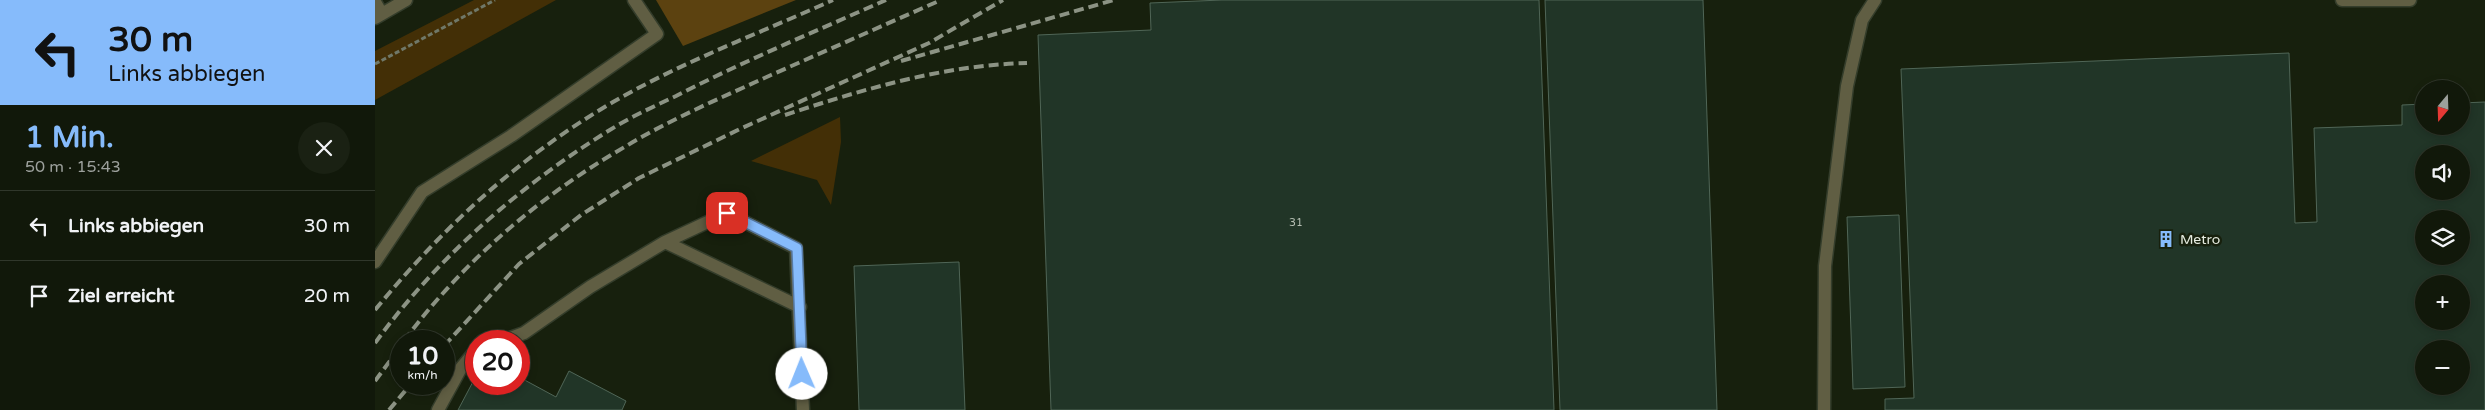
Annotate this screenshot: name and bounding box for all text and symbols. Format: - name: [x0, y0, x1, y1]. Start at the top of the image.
- text: 30 m: [108, 19, 193, 61]
- icon: left: [25, 20, 90, 85]
- text: Links abbiegen: [108, 61, 266, 87]
- north arrow: [2415, 80, 2470, 135]
- map controls: [2415, 80, 2470, 395]
- text: 1 Min.: [25, 119, 114, 156]
- button: close: [298, 122, 350, 174]
- button: sound: [2415, 145, 2470, 200]
- text: 50 m · 15:43: [25, 157, 121, 177]
- pin: [706, 192, 748, 234]
- icon: arrive: [713, 199, 741, 227]
- button: layers: [2415, 210, 2470, 265]
- icon: left: [25, 212, 53, 240]
- text: Links abbiegen: [68, 215, 204, 237]
- text: 30 m: [304, 215, 350, 237]
- house number: 31: [1289, 216, 1303, 229]
- building icon: Metro: [2156, 229, 2176, 249]
- place label: Metro: [2180, 231, 2220, 248]
- button: +: [2415, 275, 2470, 330]
- icon: arrive: [25, 282, 53, 310]
- text: Ziel erreicht: [68, 285, 175, 307]
- text: 20 m: [304, 285, 350, 307]
- speed limit sign: 20: [465, 330, 530, 395]
- button: −: [2415, 340, 2470, 395]
- text: 10: [407, 341, 438, 371]
- position arrow: [775, 347, 827, 399]
- text: km/h: [407, 368, 438, 382]

